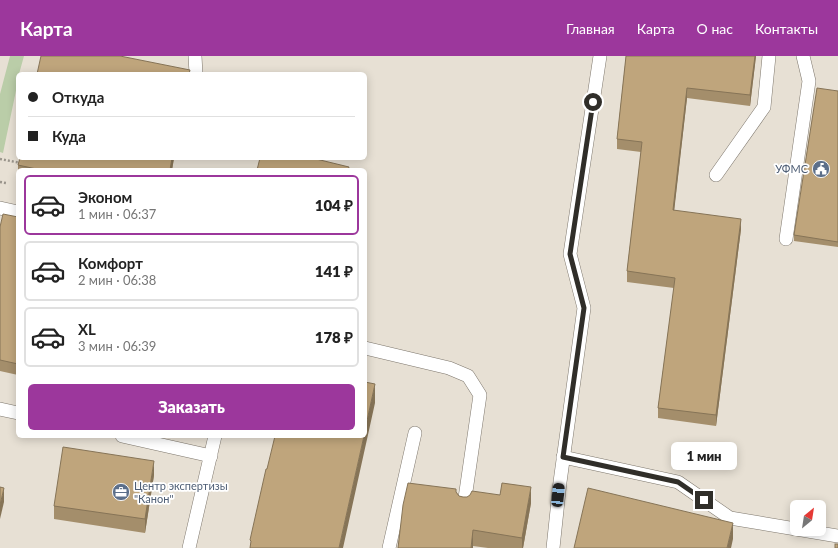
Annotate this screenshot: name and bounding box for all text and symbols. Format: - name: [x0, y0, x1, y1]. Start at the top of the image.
- text: Карта: [20, 17, 73, 40]
- text: Главная: [566, 20, 615, 37]
- text: Карта: [637, 20, 675, 37]
- text: О нас: [697, 20, 733, 37]
- text: Контакты: [755, 20, 818, 37]
- text: Откуда: [52, 88, 104, 106]
- route start: [584, 93, 602, 111]
- text: Куда: [52, 127, 86, 145]
- public building icon: УФМС: [811, 159, 831, 179]
- place label: УФМС: [775, 162, 809, 175]
- icon: car: [30, 187, 66, 223]
- text: Эконом: [78, 188, 132, 206]
- text: 104 ₽: [315, 196, 353, 214]
- text: 1 мин · 06:37: [78, 206, 156, 222]
- icon: car: [30, 253, 66, 289]
- text: Комфорт: [78, 254, 143, 272]
- text: 141 ₽: [315, 262, 353, 280]
- text: 2 мин · 06:38: [78, 272, 156, 288]
- icon: car: [30, 319, 66, 355]
- text: XL: [78, 320, 96, 338]
- text: 178 ₽: [315, 328, 353, 346]
- text: 3 мин · 06:39: [78, 338, 156, 354]
- button: Заказать: [28, 384, 355, 430]
- callout: 1 мин: [671, 442, 737, 470]
- text: 1 мин: [686, 448, 722, 464]
- place label: Центр экспертизы "Канон": [134, 479, 228, 505]
- office icon: Центр экспертизы "Канон": [111, 482, 131, 502]
- car: [551, 482, 565, 508]
- route end: [695, 491, 713, 509]
- north arrow: [790, 500, 826, 536]
- map controls: [790, 500, 826, 536]

